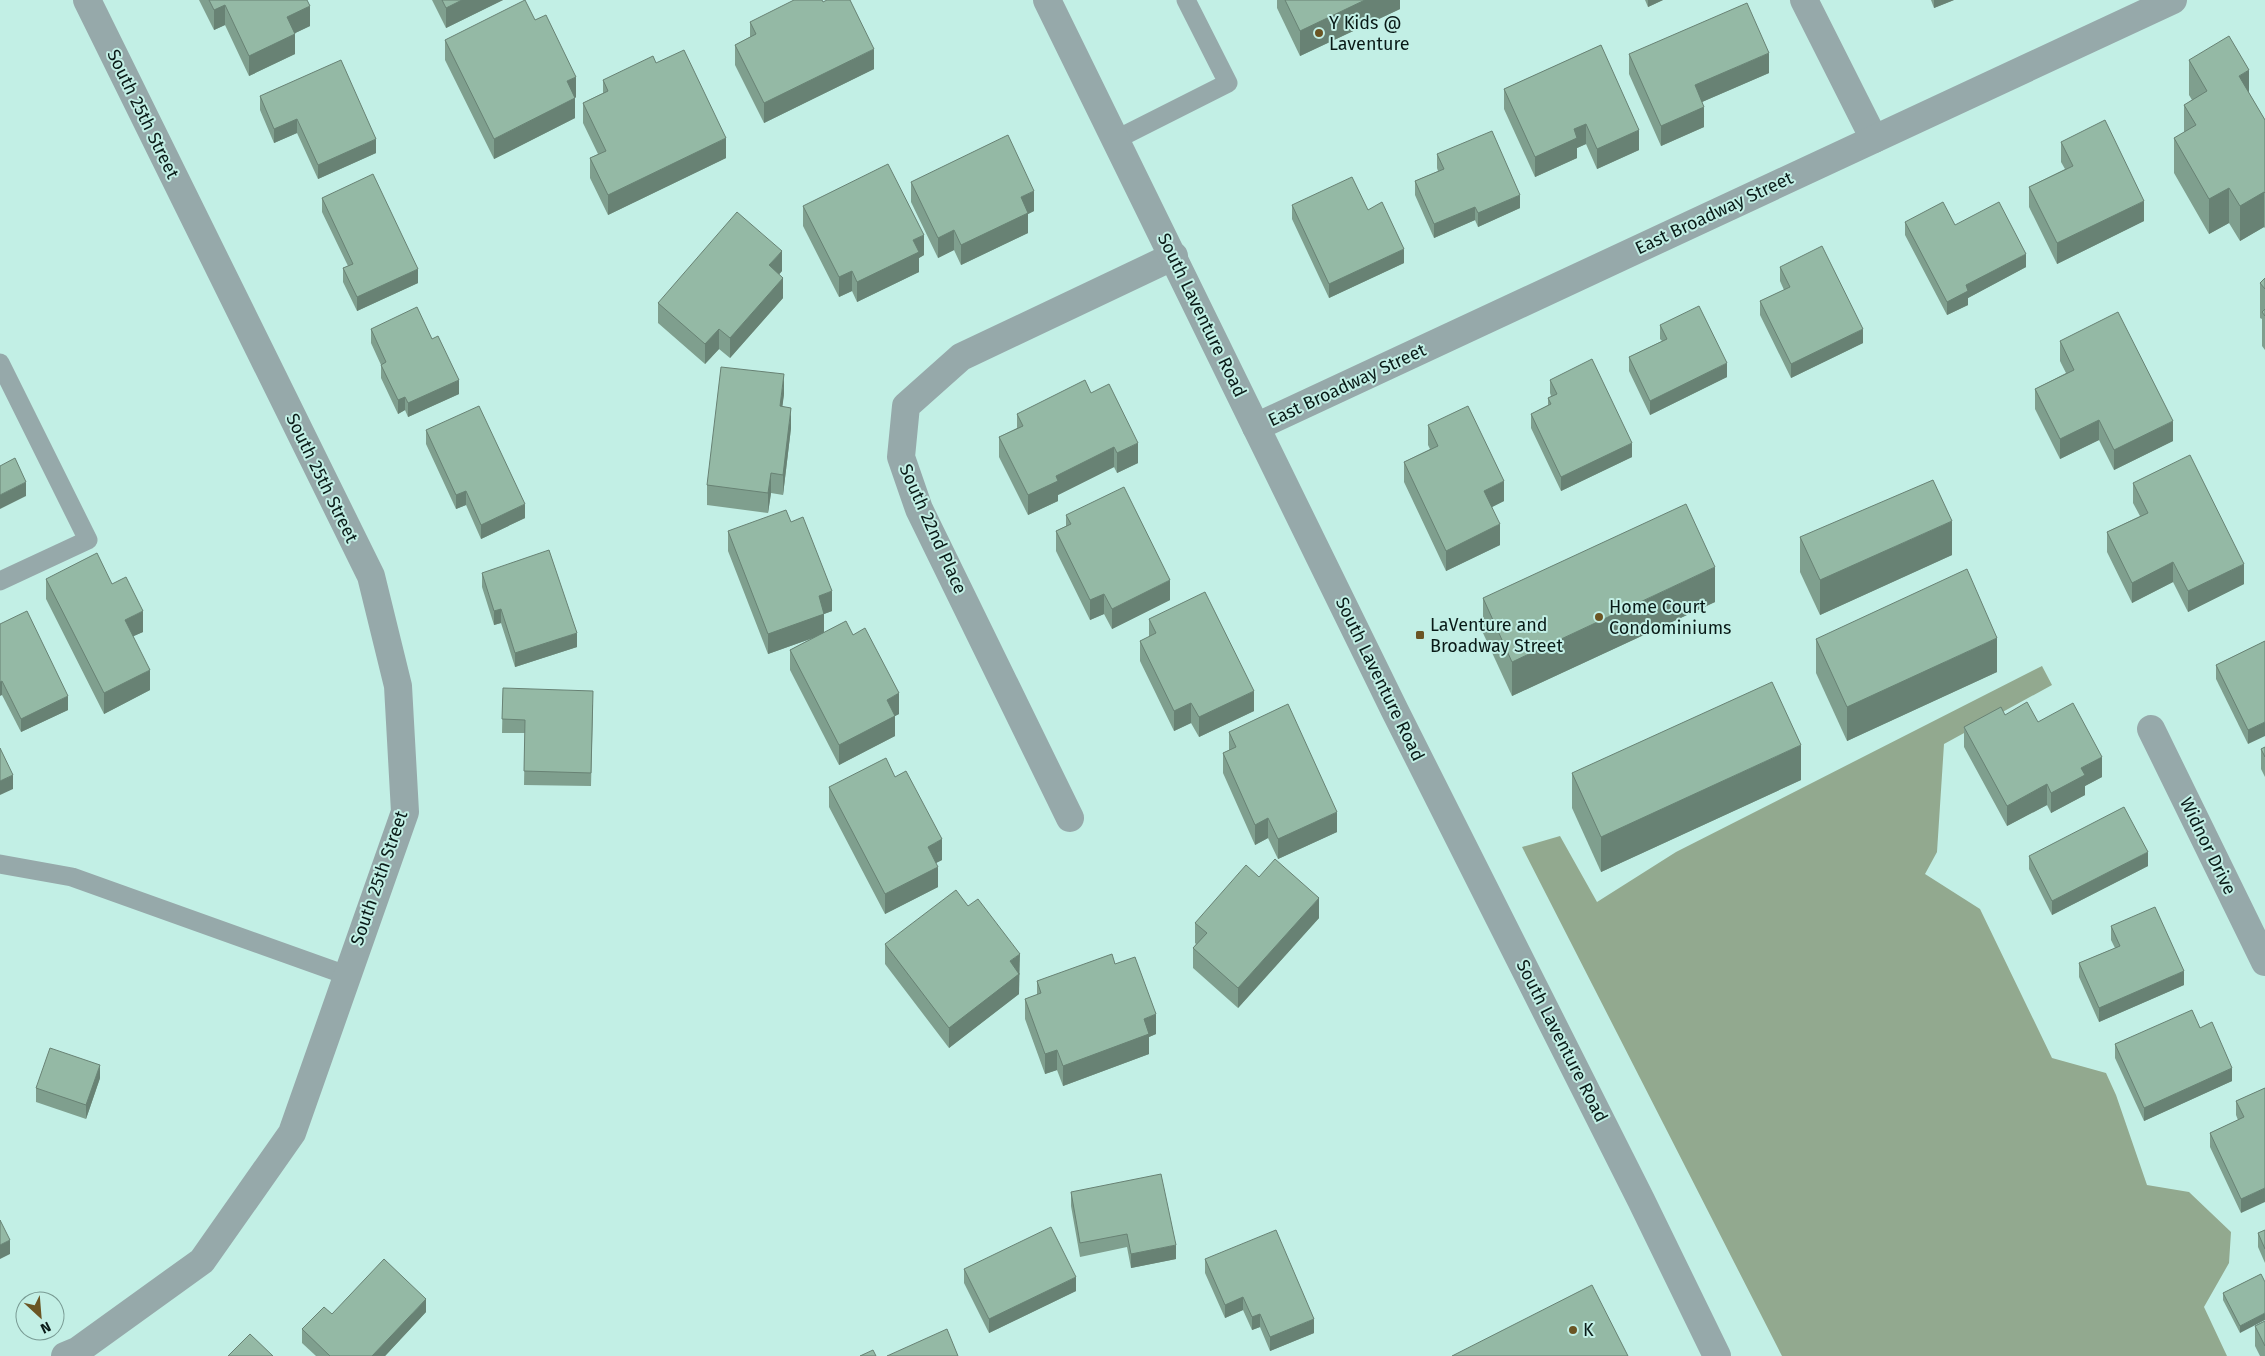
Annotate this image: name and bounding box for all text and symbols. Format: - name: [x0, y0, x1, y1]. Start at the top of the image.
- place label: Y Kids @ Laventure: [1329, 12, 1410, 55]
- marker: Y Kids @ Laventure: [1313, 27, 1325, 39]
- street label: South 25th Street: [102, 46, 184, 183]
- street label: East Broadway Street: [1632, 167, 1797, 259]
- street label: South Laventure Road: [1153, 229, 1251, 401]
- street label: East Broadway Street: [1265, 339, 1430, 431]
- street label: South 25th Street: [281, 410, 363, 547]
- street label: South 22nd Place: [895, 461, 971, 597]
- street label: South Laventure Road: [1331, 593, 1429, 765]
- place label: Home Court Condominiums: [1609, 596, 1732, 639]
- marker: Home Court Condominiums: [1593, 611, 1605, 623]
- place label: LaVenture and Broadway Street: [1430, 614, 1563, 657]
- marker: LaVenture and Broadway Street: [1414, 629, 1426, 641]
- street label: Widnor Drive: [2175, 794, 2241, 898]
- street label: South 25th Street: [346, 807, 413, 948]
- street label: South Laventure Road: [1511, 956, 1613, 1126]
- north arrow: [15, 1291, 65, 1341]
- text: N: [38, 1318, 53, 1337]
- place label: K: [1583, 1319, 1594, 1341]
- marker: K: [1567, 1324, 1579, 1336]

